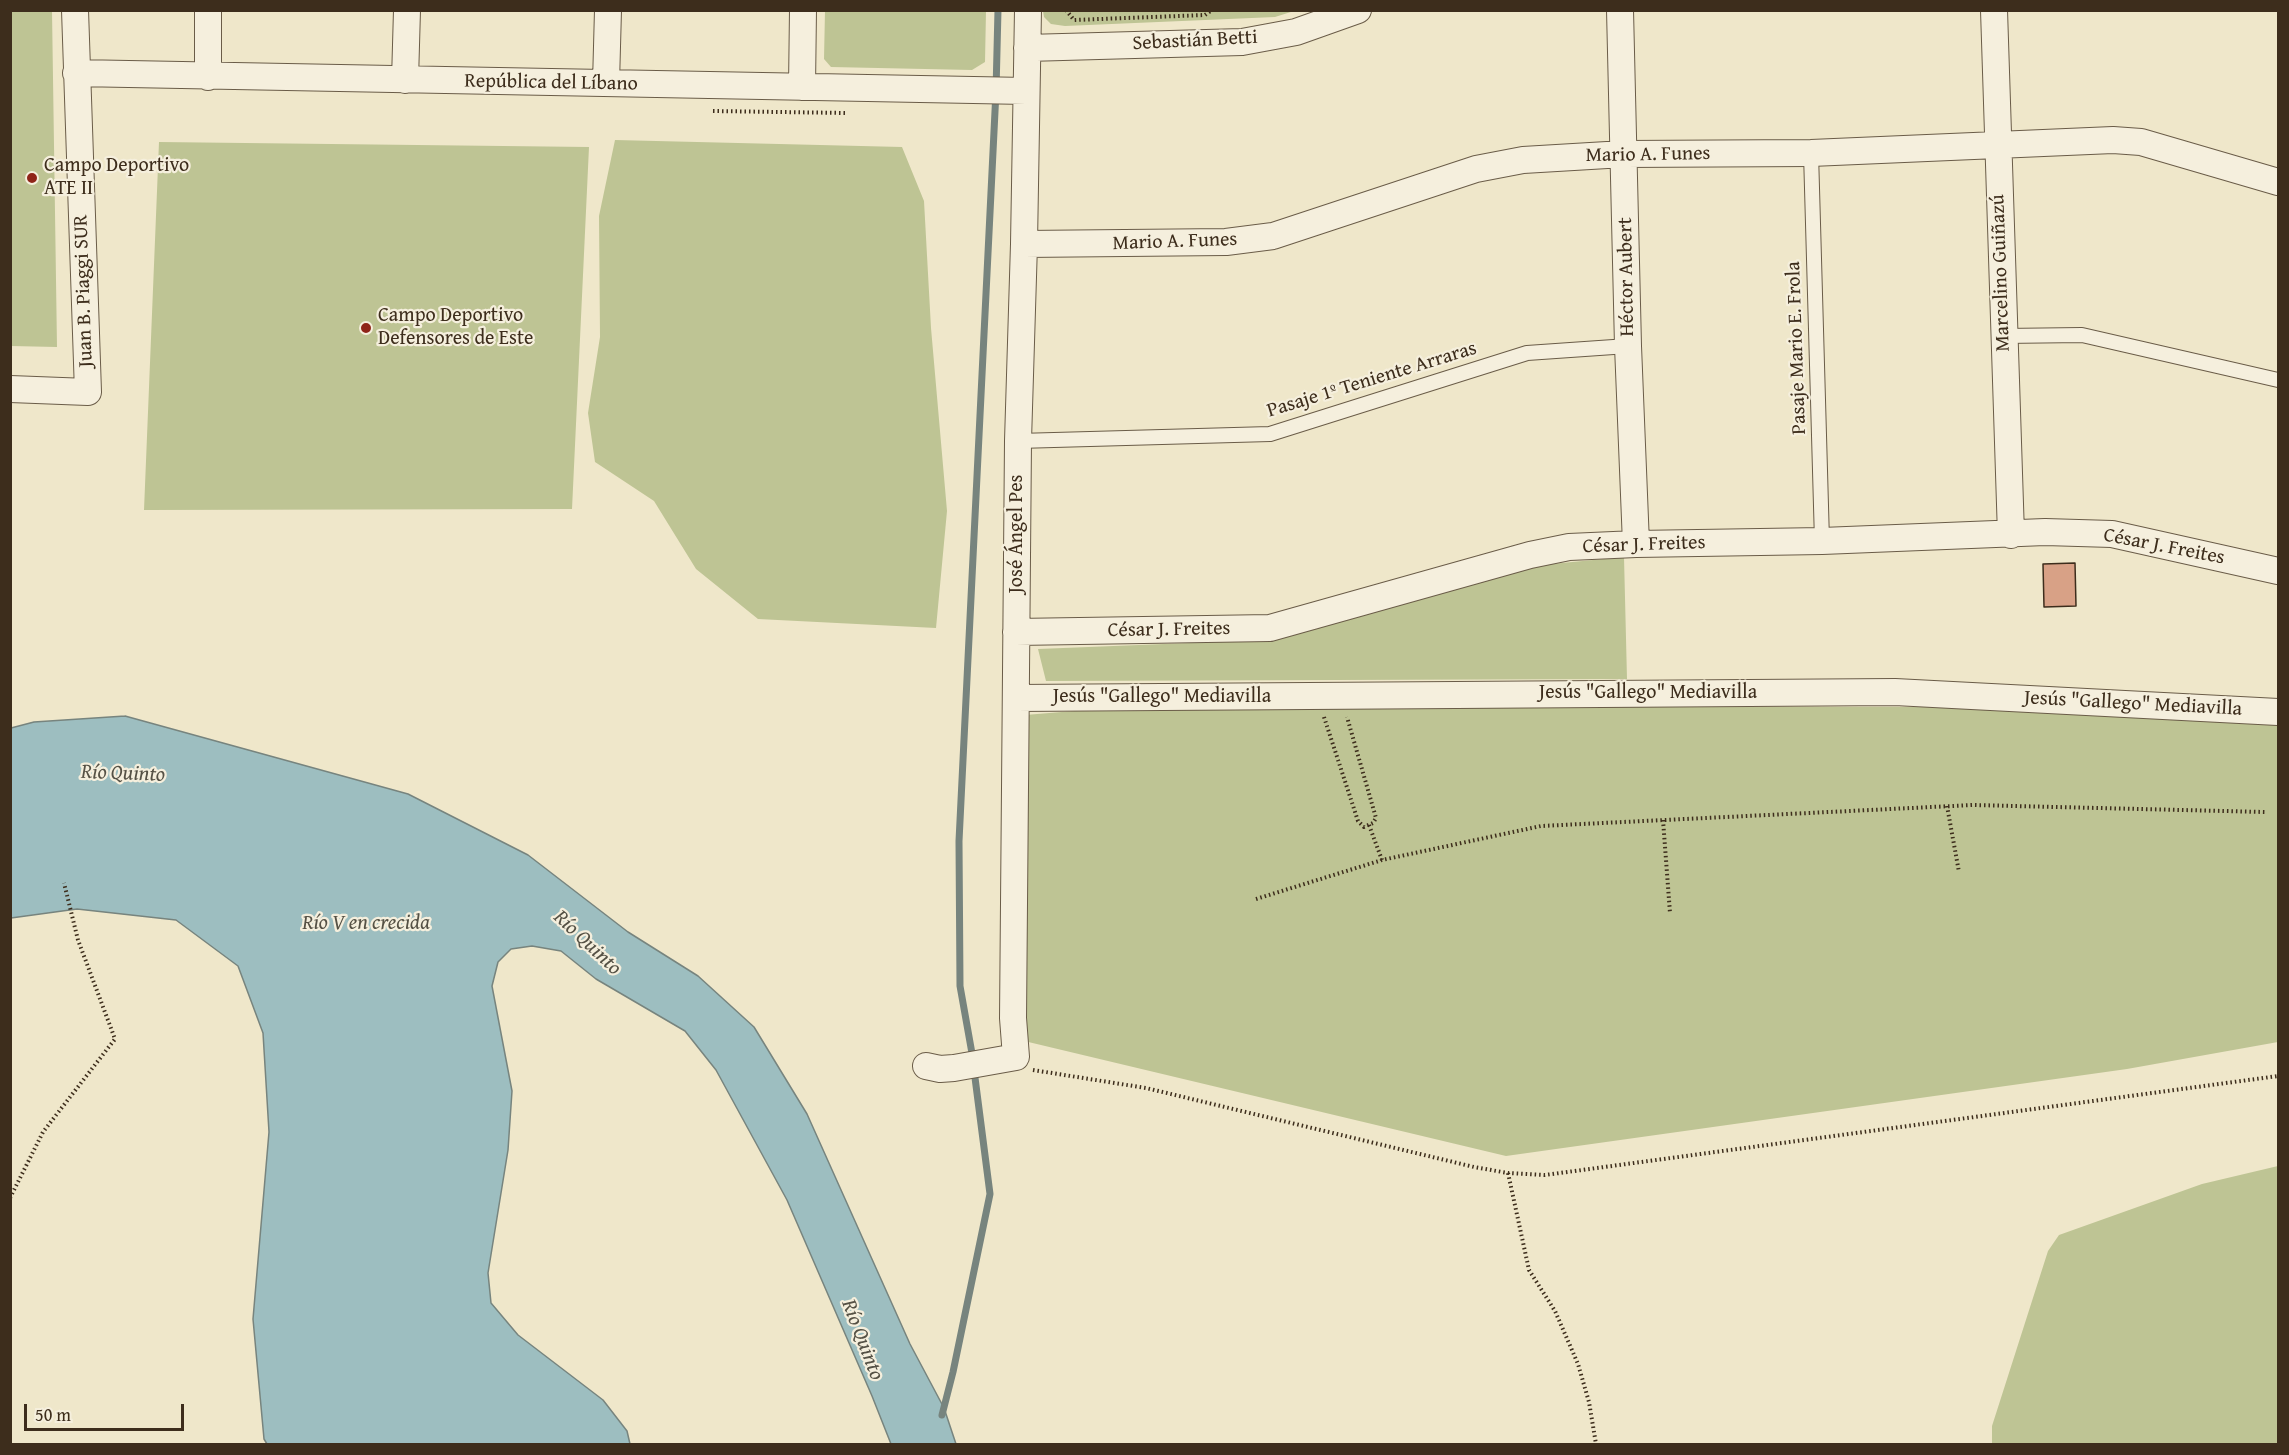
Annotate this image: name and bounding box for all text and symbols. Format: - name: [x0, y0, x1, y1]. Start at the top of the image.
- street label: Sebastián Betti: [1132, 26, 1258, 56]
- street label: República del Líbano: [464, 69, 638, 97]
- street label: Mario A. Funes: [1585, 142, 1711, 168]
- place label: Campo Deportivo ATE II: [44, 154, 189, 201]
- marker: Campo Deportivo ATE II: [25, 171, 39, 185]
- street label: Marcelino Guiñazú: [1986, 194, 2016, 352]
- street label: Juan B. Piaggi SUR: [69, 214, 99, 368]
- street label: Héctor Aubert: [1614, 217, 1640, 337]
- street label: Mario A. Funes: [1112, 228, 1238, 256]
- street label: Pasaje Mario E. Frola: [1782, 261, 1812, 435]
- place label: Campo Deportivo Defensores de Este: [378, 304, 533, 351]
- marker: Campo Deportivo Defensores de Este: [359, 321, 373, 335]
- street label: Pasaje 1º Teniente Arraras: [1264, 337, 1480, 423]
- street label: José Ángel Pes: [1005, 474, 1029, 594]
- street label: César J. Freites: [2101, 523, 2227, 571]
- street label: César J. Freites: [1582, 531, 1706, 559]
- street label: César J. Freites: [1107, 617, 1231, 643]
- street label: Jesús "Gallego" Mediavilla: [1539, 681, 1757, 705]
- street label: Jesús "Gallego" Mediavilla: [1053, 685, 1271, 709]
- street label: Jesús "Gallego" Mediavilla: [2023, 686, 2243, 722]
- water label: Río Quinto: [81, 760, 165, 788]
- water label: Río Quinto: [548, 905, 626, 981]
- water label: Río V en crecida: [302, 911, 430, 937]
- water label: Río Quinto: [835, 1296, 889, 1384]
- scale bar: [27, 1392, 188, 1430]
- text: 50 m: [35, 1401, 71, 1428]

